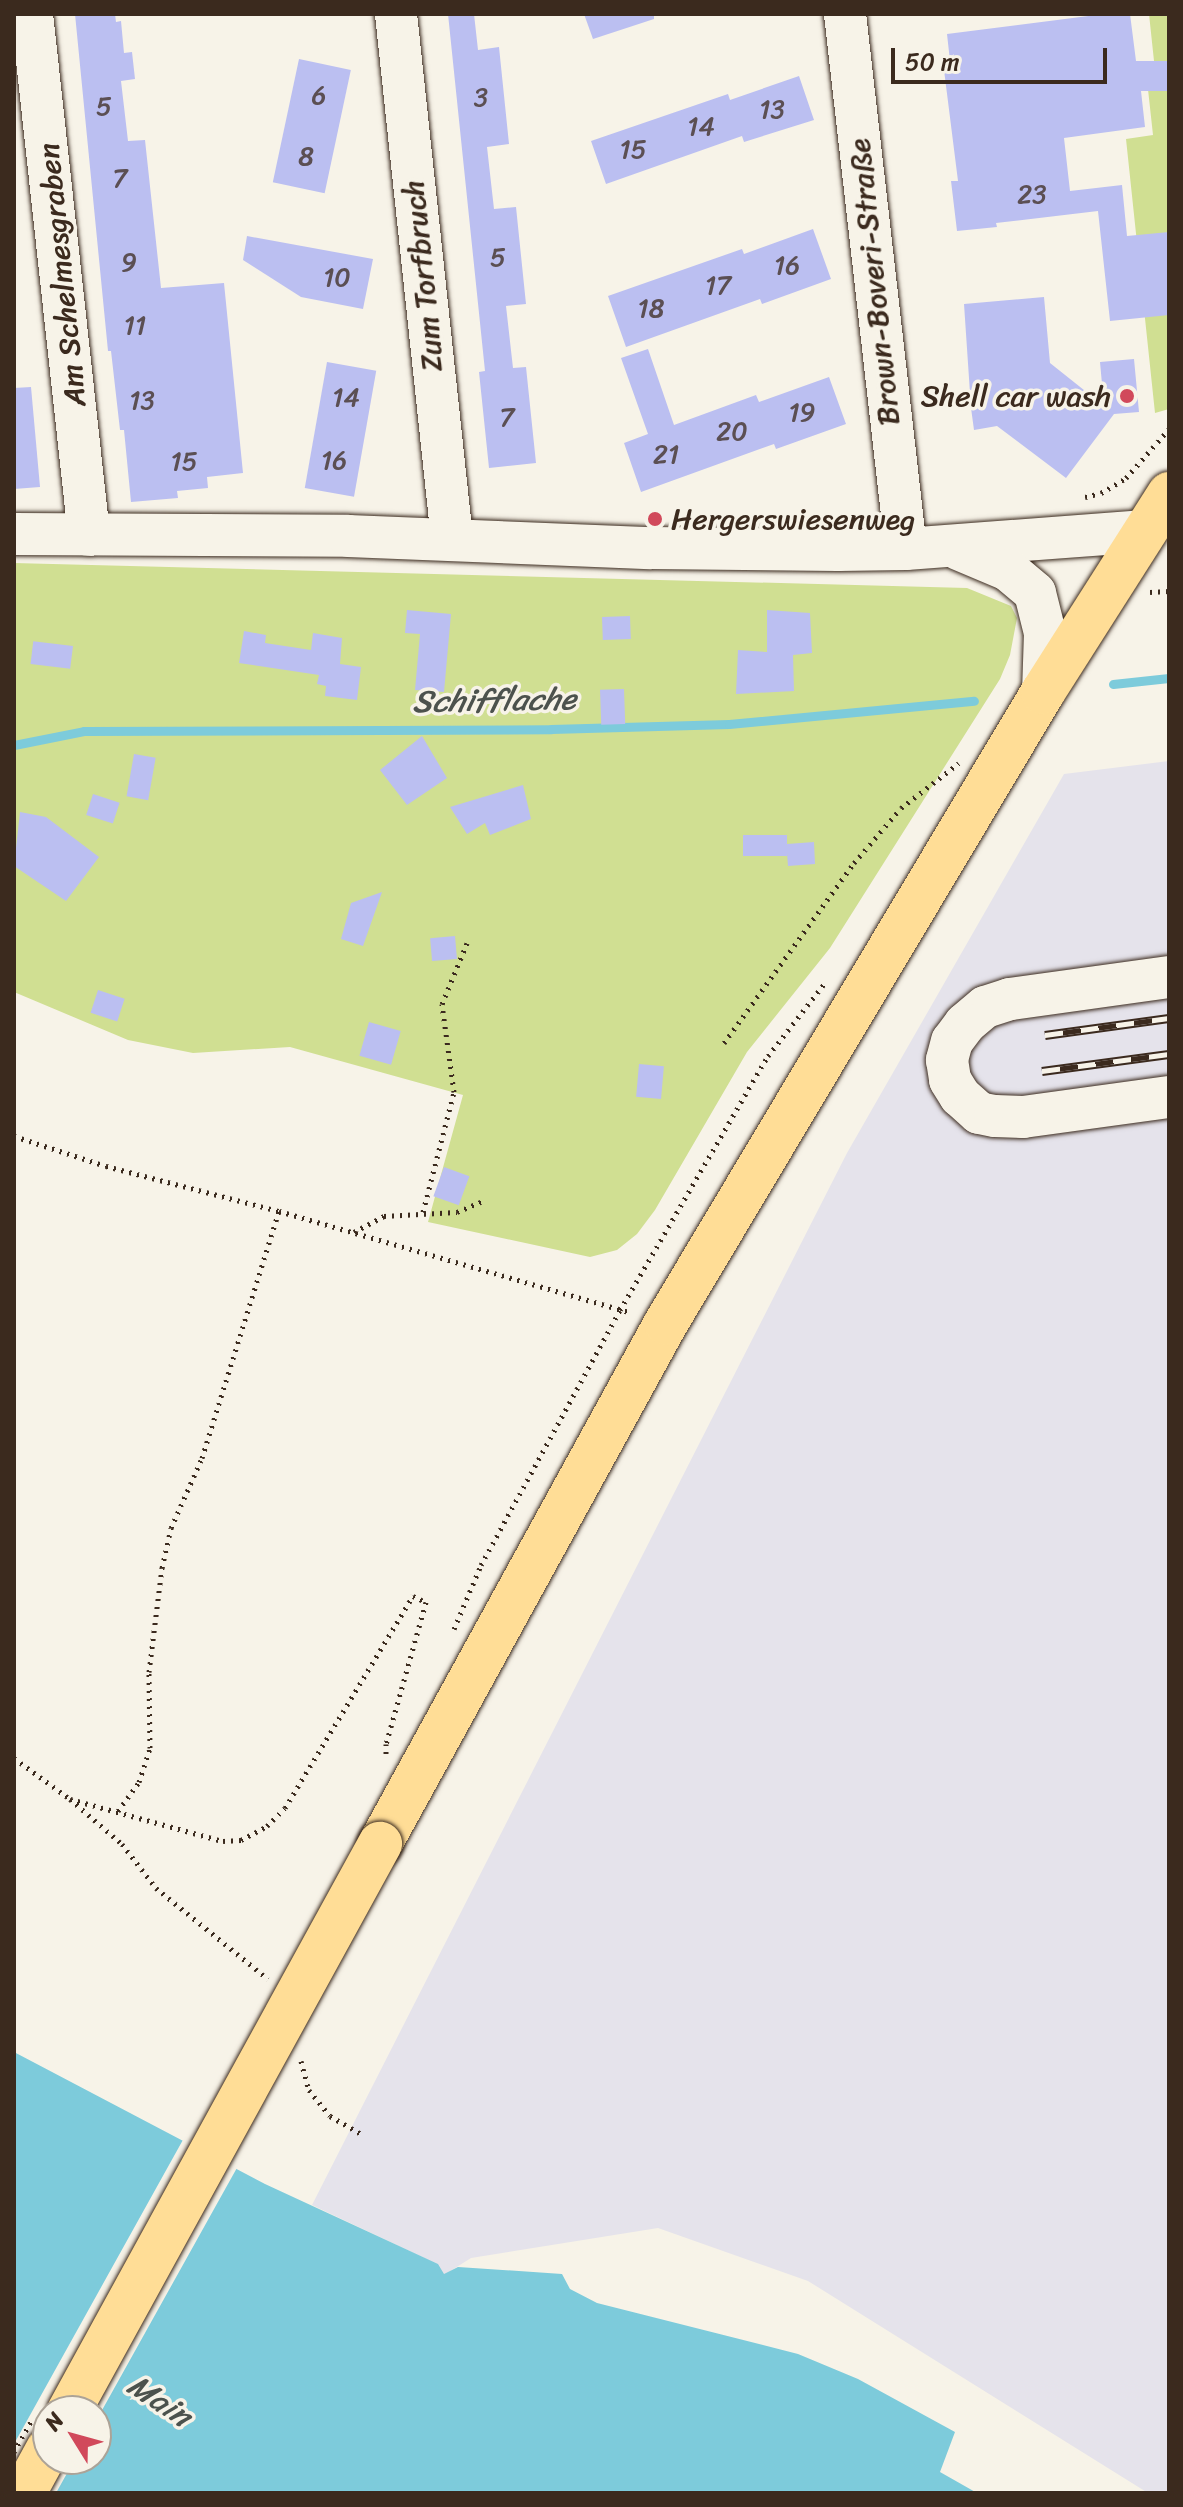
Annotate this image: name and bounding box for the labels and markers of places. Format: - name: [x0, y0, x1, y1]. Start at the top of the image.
- place label: Shell car wash: [921, 378, 1111, 414]
- marker: Shell car wash: [1118, 387, 1136, 405]
- place label: Hergerswiesenweg: [671, 501, 915, 537]
- marker: Hergerswiesenweg: [646, 510, 664, 528]

